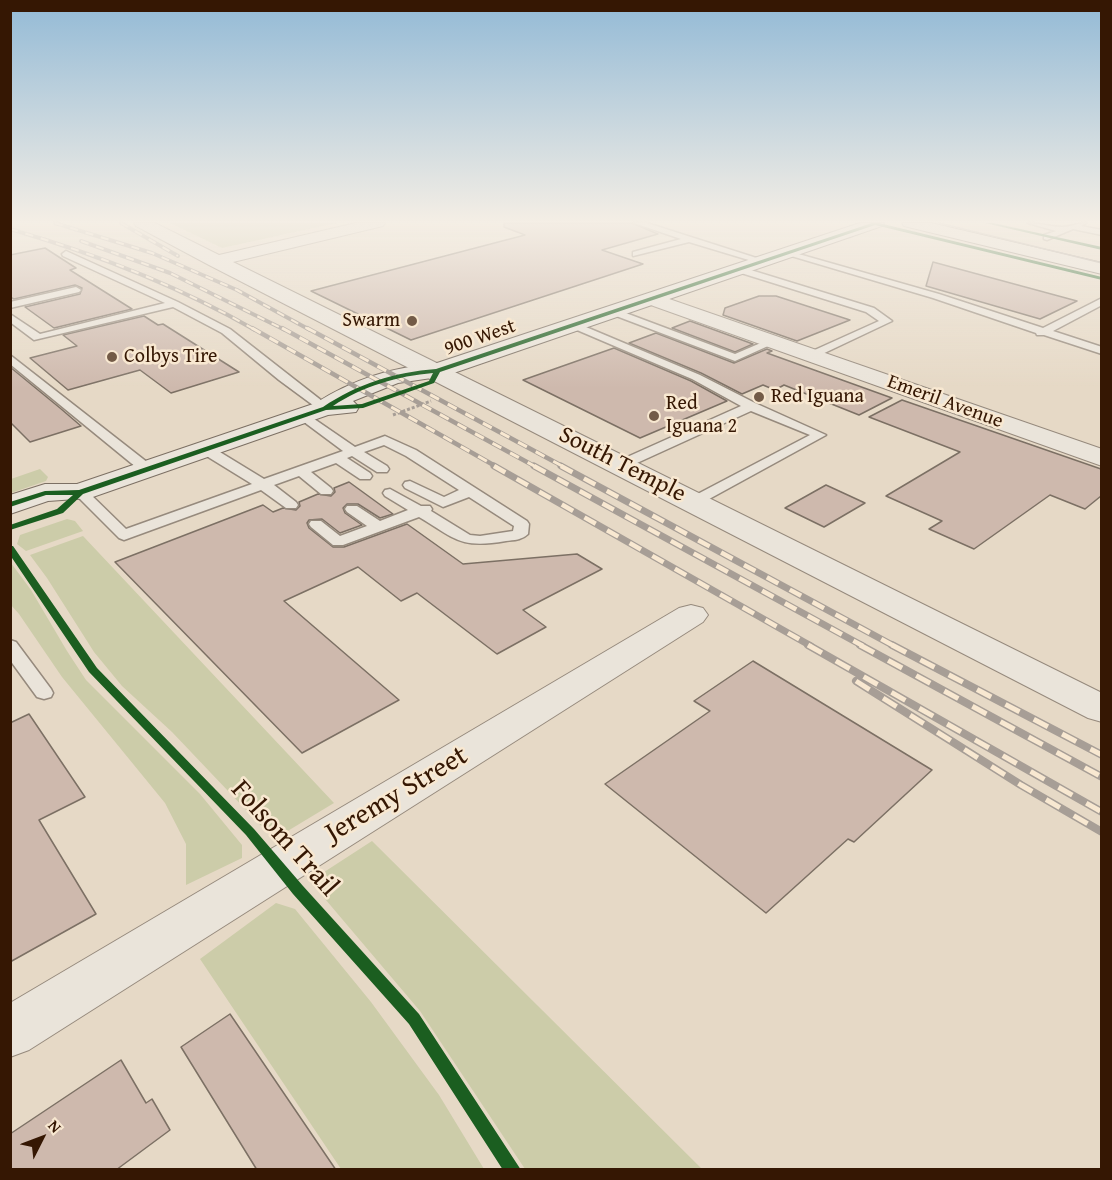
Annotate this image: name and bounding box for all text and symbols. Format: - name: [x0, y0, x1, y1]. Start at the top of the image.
- place label: Swarm: [342, 309, 400, 333]
- marker: Swarm: [405, 314, 419, 328]
- street label: 900 West: [441, 315, 519, 361]
- place label: Colbys Tire: [124, 345, 217, 369]
- marker: Colbys Tire: [105, 350, 119, 364]
- street label: Emeril Avenue: [884, 370, 1006, 434]
- place label: Red Iguana: [771, 385, 864, 409]
- marker: Red Iguana: [752, 390, 766, 404]
- place label: Red Iguana 2: [666, 392, 737, 439]
- marker: Red Iguana 2: [647, 409, 661, 423]
- street label: South Temple: [554, 421, 690, 509]
- street label: Jeremy Street: [320, 739, 474, 851]
- street label: Folsom Trail: [223, 774, 345, 904]
- north arrow: [12, 1108, 72, 1168]
- text: N: [43, 1114, 68, 1138]

